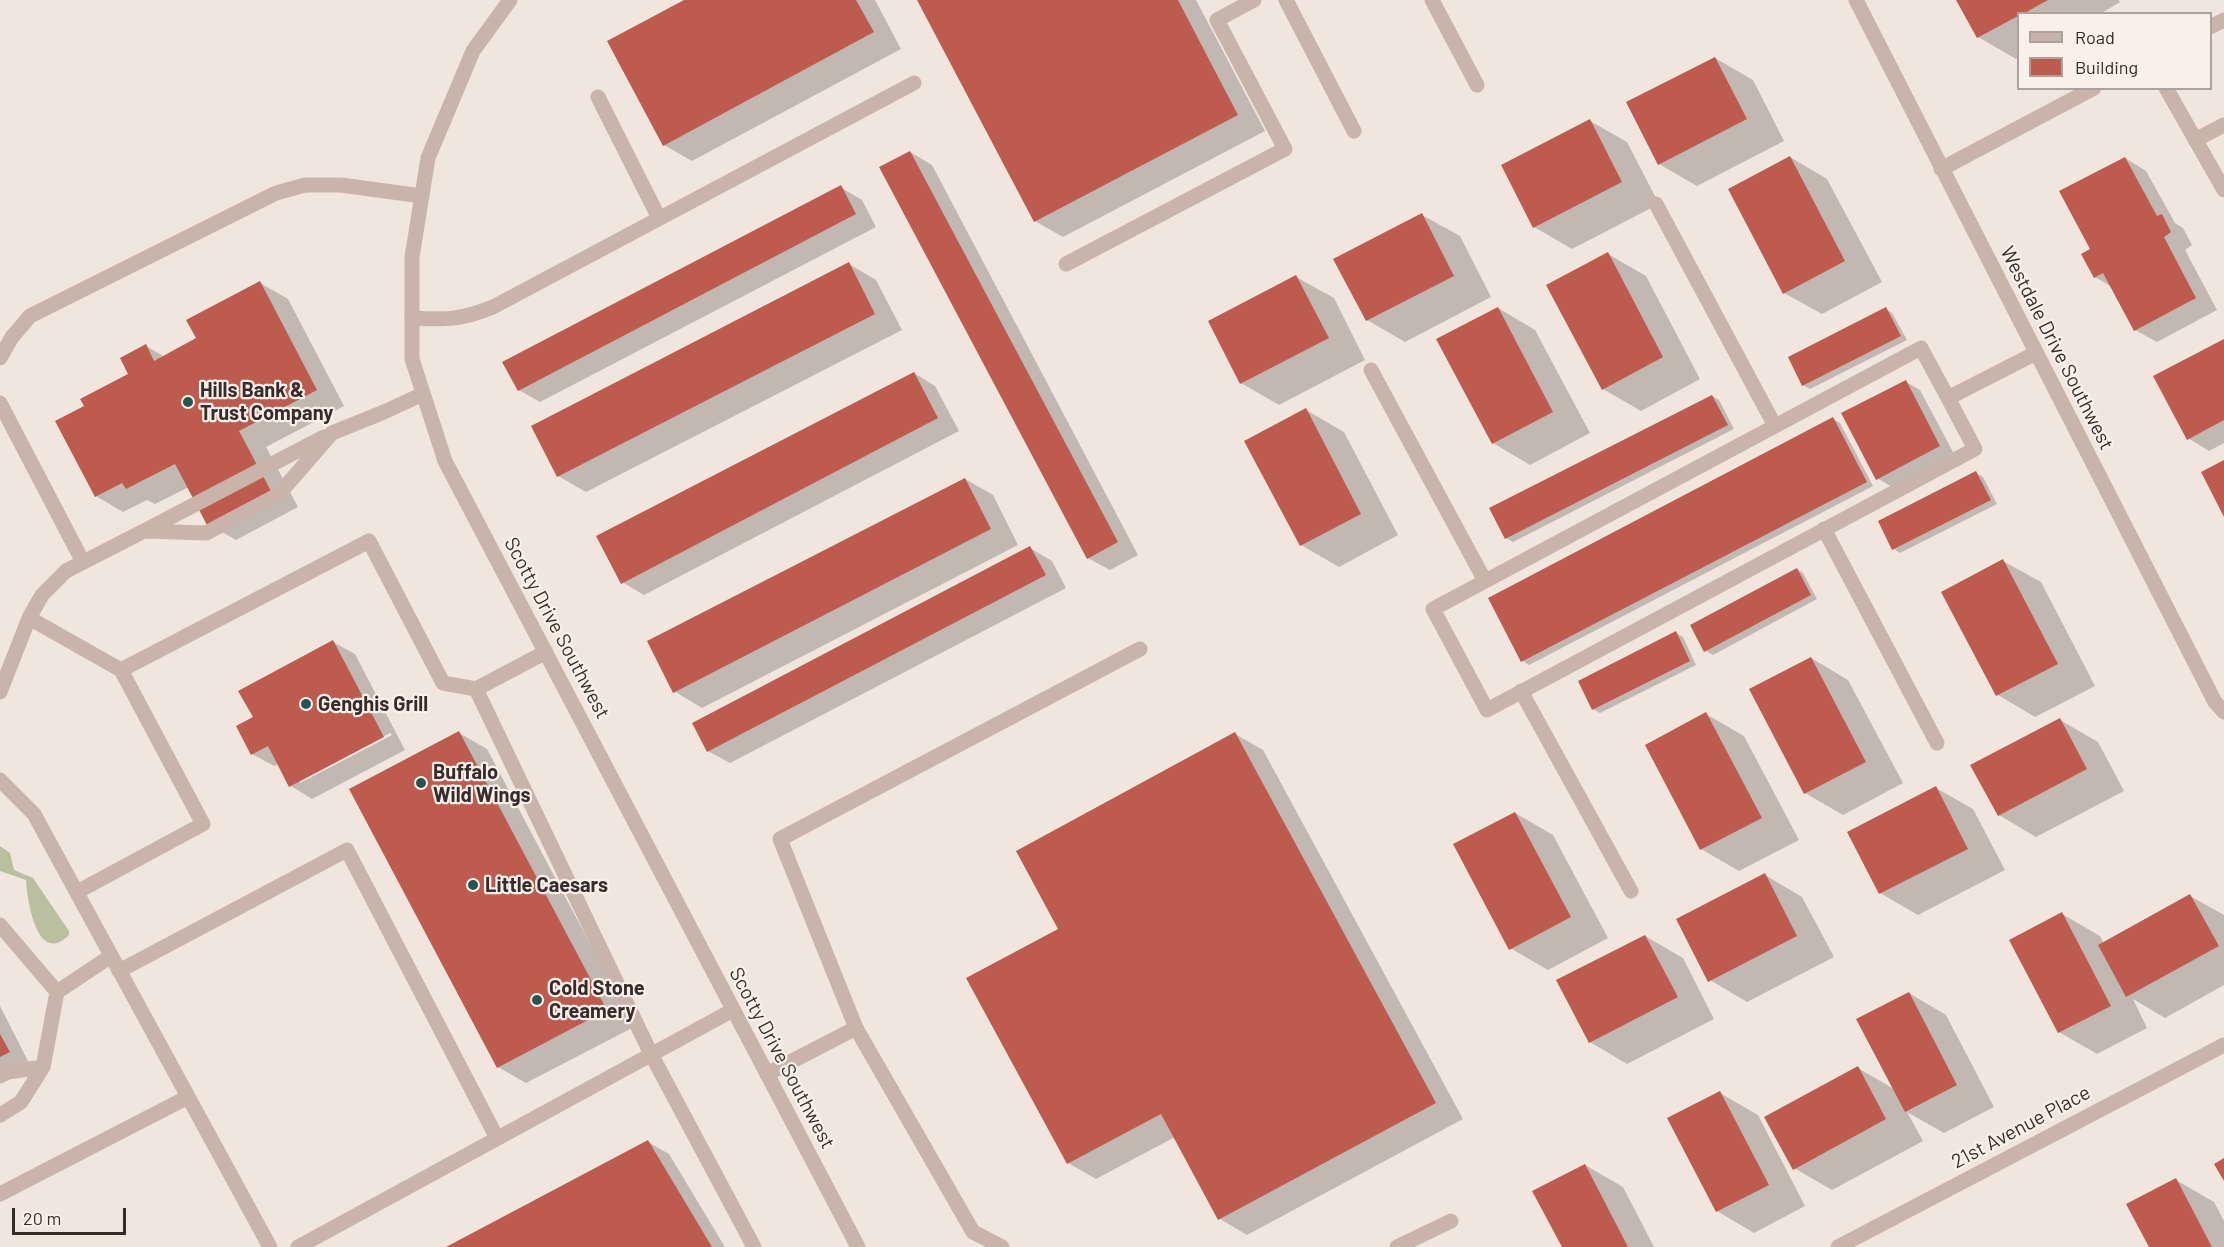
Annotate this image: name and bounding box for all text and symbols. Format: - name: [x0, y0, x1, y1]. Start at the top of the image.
- legend: [2017, 12, 2212, 90]
- text: Road: [2075, 26, 2115, 48]
- text: Building: [2075, 56, 2138, 78]
- street label: Westdale Drive Southwest: [1995, 242, 2119, 454]
- place label: Hills Bank & Trust Company: [200, 378, 333, 425]
- marker: Hills Bank & Trust Company: [181, 395, 195, 409]
- street label: Scotty Drive Southwest: [499, 533, 615, 723]
- place label: Genghis Grill: [318, 692, 428, 716]
- marker: Genghis Grill: [299, 697, 313, 711]
- place label: Buffalo Wild Wings: [433, 760, 531, 807]
- marker: Buffalo Wild Wings: [414, 776, 428, 790]
- place label: Little Caesars: [485, 873, 608, 897]
- marker: Little Caesars: [466, 878, 480, 892]
- street label: Scotty Drive Southwest: [724, 963, 840, 1153]
- place label: Cold Stone Creamery: [549, 976, 645, 1023]
- marker: Cold Stone Creamery: [530, 993, 544, 1007]
- street label: 21st Avenue Place: [1948, 1080, 2094, 1174]
- scale bar: [15, 1196, 129, 1234]
- text: 20 m: [23, 1207, 61, 1229]

